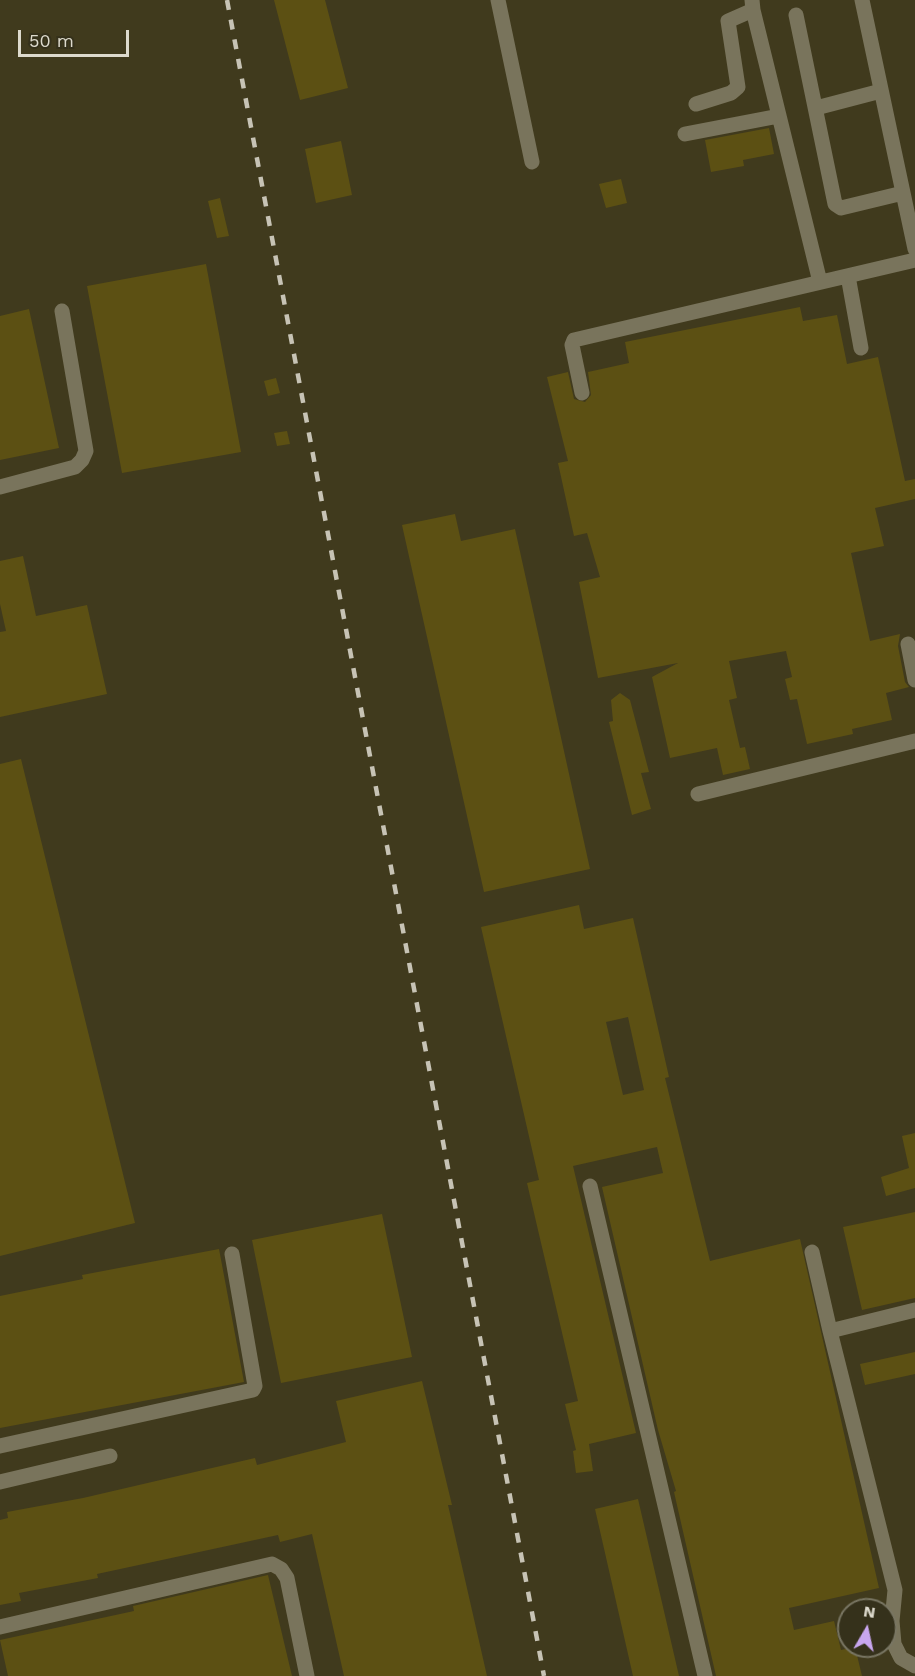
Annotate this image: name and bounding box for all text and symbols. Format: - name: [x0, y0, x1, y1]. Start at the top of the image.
- scale bar: [21, 18, 132, 56]
- text: 50 m: [29, 30, 74, 51]
- north arrow: [837, 1598, 897, 1658]
- text: N: [862, 1601, 877, 1622]

